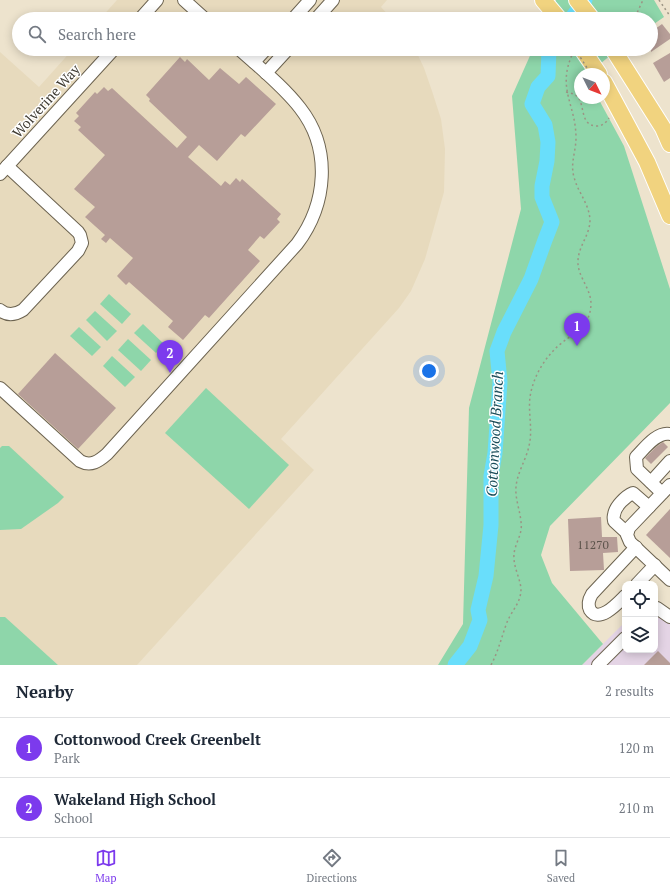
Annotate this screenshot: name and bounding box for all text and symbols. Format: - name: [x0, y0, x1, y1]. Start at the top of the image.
- search box: [12, 12, 658, 56]
- icon: search: [26, 23, 48, 45]
- text: Search here: [58, 24, 136, 44]
- street label: Wolverine Way: [8, 59, 84, 141]
- north arrow: [574, 68, 610, 104]
- pin: 1: [564, 313, 590, 346]
- pin: 2: [157, 340, 183, 373]
- your location: [419, 361, 439, 381]
- water label: Cottonwood Branch: [481, 371, 507, 497]
- house number: 11270: [577, 537, 609, 552]
- map controls: [622, 581, 658, 653]
- button: locate: [622, 581, 658, 617]
- button: layers: [622, 617, 658, 653]
- text: Nearby: [16, 680, 74, 703]
- text: 2 results: [605, 682, 654, 700]
- text: Cottonwood Creek Greenbelt: [54, 729, 261, 749]
- text: 1: [25, 739, 33, 757]
- text: 120 m: [619, 739, 654, 757]
- text: Park: [54, 749, 80, 767]
- text: Wakeland High School: [54, 789, 216, 809]
- text: 2: [25, 799, 33, 817]
- text: 210 m: [619, 799, 654, 817]
- text: School: [54, 809, 93, 827]
- tab: Map: [95, 847, 117, 885]
- tab: Directions: [306, 847, 357, 885]
- tab: Saved: [547, 847, 575, 885]

